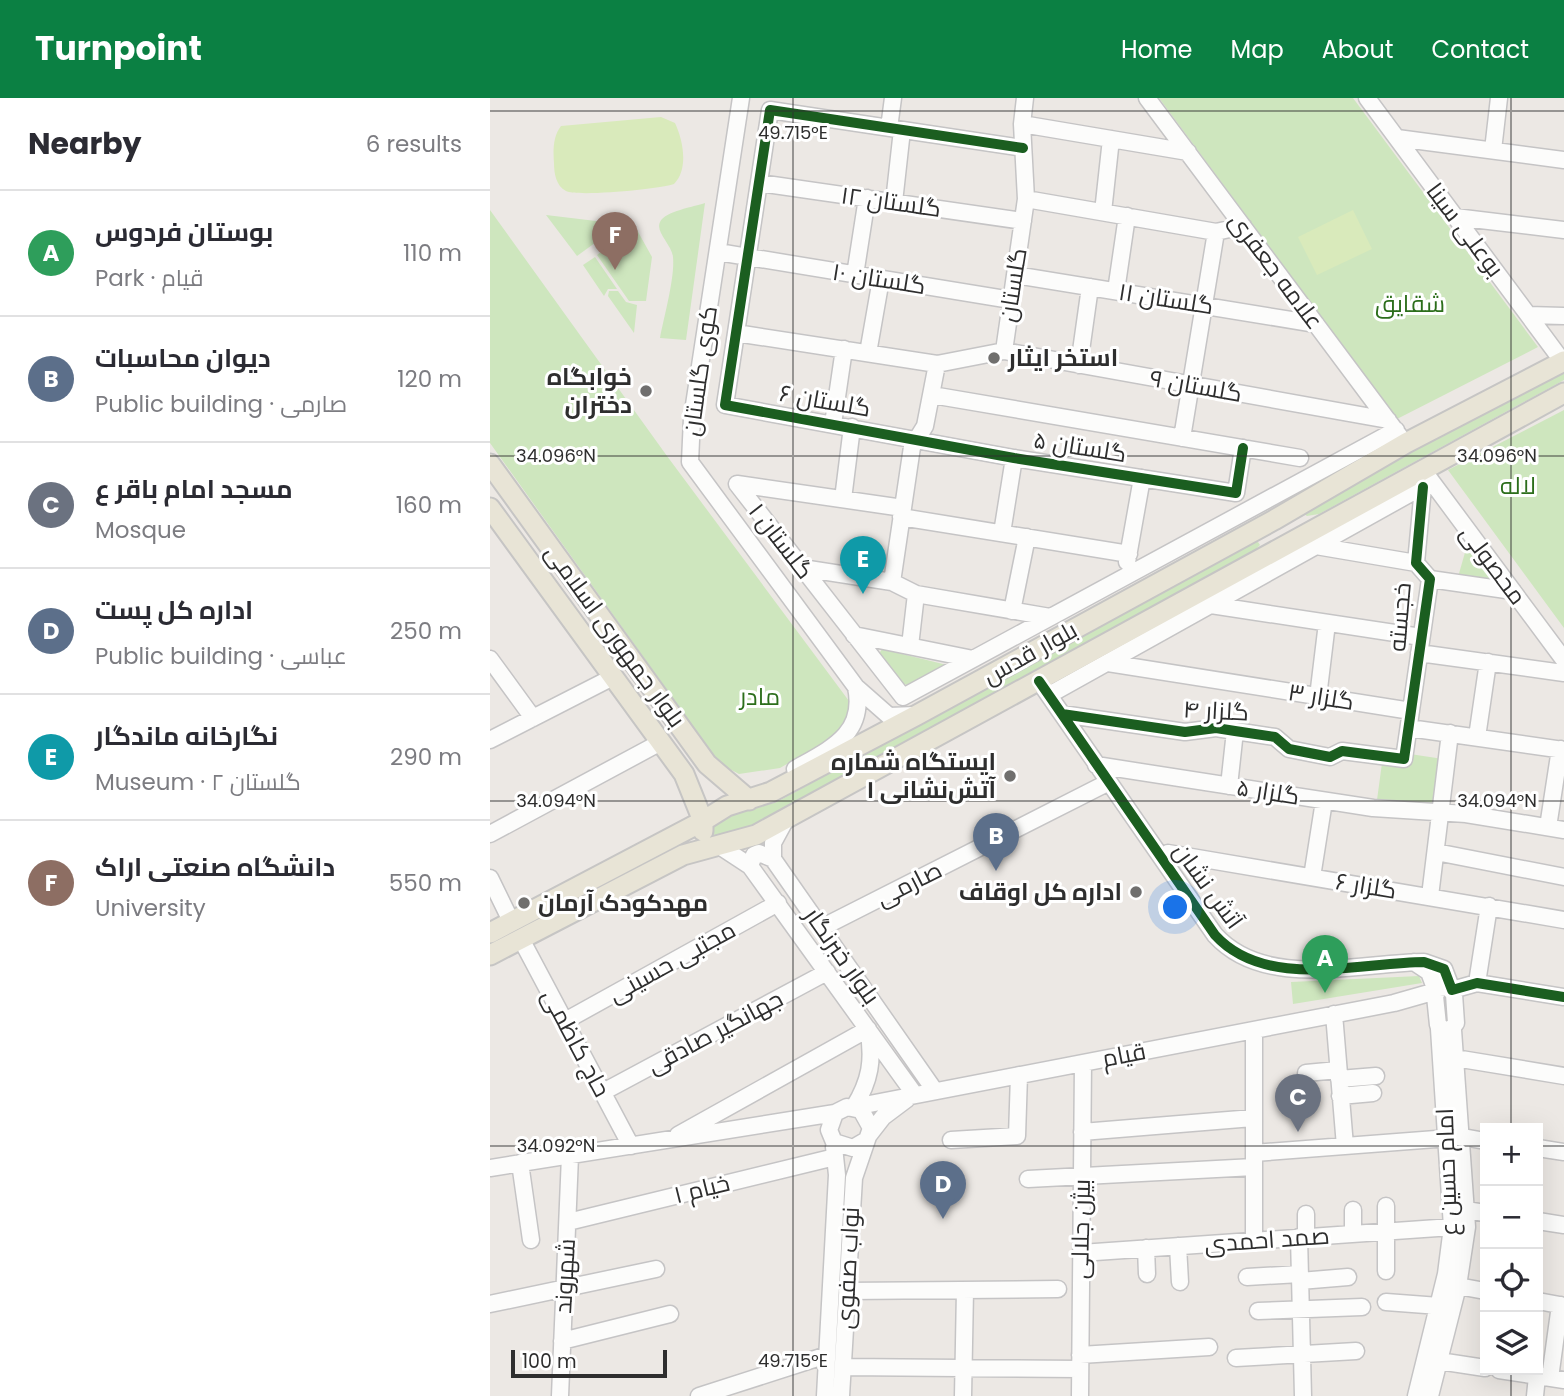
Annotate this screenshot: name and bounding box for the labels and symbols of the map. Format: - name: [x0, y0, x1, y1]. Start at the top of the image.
- text: 49.715°E: [758, 120, 828, 145]
- street label: بوعلی سینا: [1419, 176, 1512, 284]
- street label: گلستان ۱۲: [839, 178, 943, 225]
- street label: علامه جعفری: [1222, 205, 1331, 336]
- pin: F: [592, 212, 638, 270]
- street label: گلستان: [990, 246, 1035, 324]
- street label: گلستان ۱۰: [830, 255, 928, 302]
- street label: گلستان ۱۱: [1116, 275, 1216, 322]
- park label: شقایق: [1375, 287, 1445, 320]
- street label: کوی گلستان: [674, 304, 725, 438]
- place label: استخر ایثار: [1007, 341, 1118, 374]
- marker: استخر ایثار: [986, 350, 1002, 366]
- place label: خوابگاه دختران: [547, 360, 632, 421]
- street label: گلستان ۹: [1147, 361, 1245, 410]
- street label: گلستان ۶: [777, 376, 873, 425]
- marker: خوابگاه دختران: [638, 383, 654, 399]
- street label: گلستان ۵: [1031, 423, 1129, 470]
- text: 34.096°N: [516, 443, 596, 468]
- text: 34.096°N: [1457, 443, 1537, 468]
- park label: لاله: [1500, 469, 1536, 502]
- street label: گلستان ۱: [741, 496, 822, 586]
- street label: محصولی: [1453, 518, 1534, 611]
- pin: E: [840, 536, 886, 594]
- street label: بلوار جمهوری اسلامی: [538, 537, 693, 734]
- street label: خجسته: [1380, 581, 1419, 653]
- street label: بلوار قدس: [977, 613, 1083, 692]
- street label: گلزار ۳: [1286, 675, 1356, 718]
- park label: مادر: [738, 680, 780, 713]
- street label: گلزار ۴: [1182, 692, 1250, 729]
- place label: ایستگاه شماره ۱ آتش‌نشانی: [831, 745, 996, 806]
- marker: ایستگاه شماره ۱ آتش‌نشانی: [1002, 768, 1018, 784]
- street label: گلزار ۵: [1234, 770, 1302, 813]
- text: 34.094°N: [516, 788, 596, 813]
- text: 34.094°N: [1457, 788, 1537, 813]
- pin: B: [973, 813, 1019, 871]
- street label: آتش نشان: [1166, 836, 1251, 936]
- street label: صارمی: [870, 853, 947, 914]
- street label: گلزار ۶: [1333, 864, 1399, 907]
- place label: اداره کل اوقاف: [959, 875, 1122, 908]
- marker: اداره کل اوقاف: [1128, 884, 1144, 900]
- place label: مهدکودک آرمان: [538, 886, 708, 919]
- your location: [1158, 890, 1192, 924]
- marker: مهدکودک آرمان: [516, 895, 532, 911]
- street label: بلوار خبرنگار: [796, 899, 888, 1011]
- street label: مجتبی حسینی: [602, 913, 741, 1010]
- pin: A: [1302, 935, 1348, 993]
- street label: جهانگیر صادقی: [641, 982, 789, 1081]
- street label: حاج کاظمی: [534, 983, 619, 1103]
- street label: قیام: [1099, 1034, 1149, 1075]
- pin: C: [1275, 1074, 1321, 1132]
- street label: امام حسین ع: [1428, 1108, 1465, 1236]
- text: 34.092°N: [517, 1133, 595, 1158]
- pin: D: [920, 1161, 966, 1219]
- street label: خیام ۱: [671, 1166, 733, 1211]
- street label: بیژن جلالی: [1063, 1179, 1098, 1279]
- street label: نواب صفوی: [828, 1206, 867, 1330]
- street label: صمد احمدی: [1203, 1219, 1331, 1260]
- street label: شهروند: [546, 1238, 583, 1314]
- scale bar: [511, 1347, 667, 1379]
- text: 49.715°E: [758, 1348, 828, 1373]

